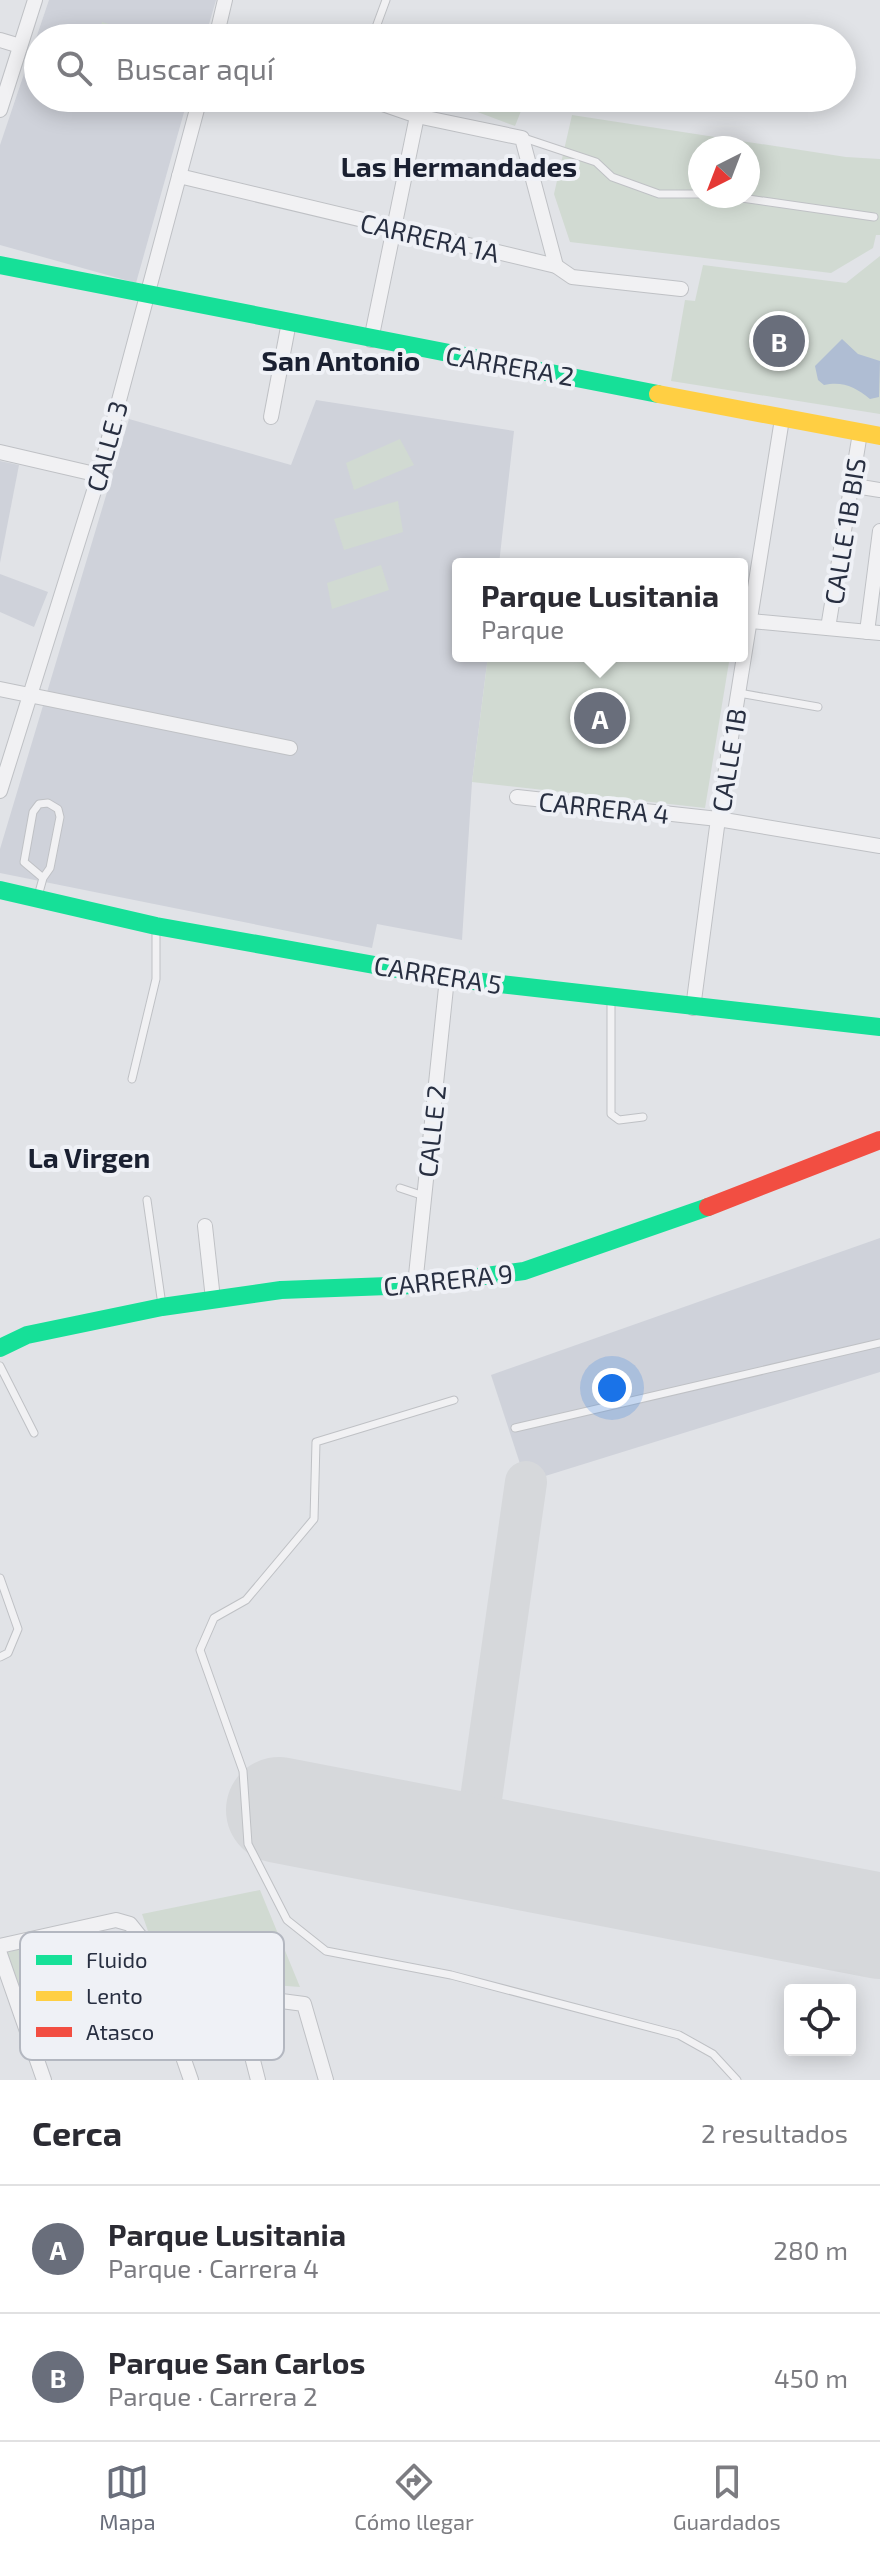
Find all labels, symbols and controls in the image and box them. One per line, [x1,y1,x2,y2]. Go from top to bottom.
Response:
search box [24,24,856,112]
icon: search [52,46,96,90]
text: Buscar aquí [116,50,274,86]
north arrow [688,136,760,208]
district label: Las Hermandades [341,149,577,183]
street label: CARRERA 1A [358,206,502,268]
pin: B [753,311,805,371]
street label: CARRERA 2 [443,338,577,392]
district label: San Antonio [262,343,420,377]
street label: CALLE 3 [79,397,133,495]
street label: CALLE 1B BIS [817,456,871,606]
popup [452,558,748,662]
text: Parque Lusitania [481,577,719,613]
text: Parque [481,613,564,644]
pin: A [574,688,626,748]
street label: CALLE 1B [705,706,751,814]
street label: CARRERA 4 [537,785,671,829]
street label: CARRERA 5 [372,949,504,999]
street label: CALLE 2 [411,1083,451,1179]
district label: La Virgen [28,1140,150,1174]
street label: CARRERA 9 [382,1257,514,1301]
your location [592,1368,632,1408]
legend [20,1932,284,2060]
text: Fluido [86,1946,148,1972]
text: Lento [86,1982,143,2008]
map controls [784,1984,856,2056]
button: locate [784,1984,856,2056]
text: Atasco [86,2018,154,2044]
text: Cerca [32,2112,122,2153]
text: 2 resultados [701,2117,848,2148]
text: Parque Lusitania [108,2216,346,2252]
text: A [50,2234,66,2265]
text: 280 m [773,2234,848,2265]
text: Parque · Carrera 4 [108,2252,319,2283]
text: Parque San Carlos [108,2344,365,2380]
text: B [50,2362,66,2393]
text: 450 m [774,2362,848,2393]
text: Parque · Carrera 2 [108,2380,318,2411]
tab: Mapa [99,2460,156,2534]
tab: Cómo llegar [354,2460,474,2534]
tab: Guardados [673,2460,781,2534]

